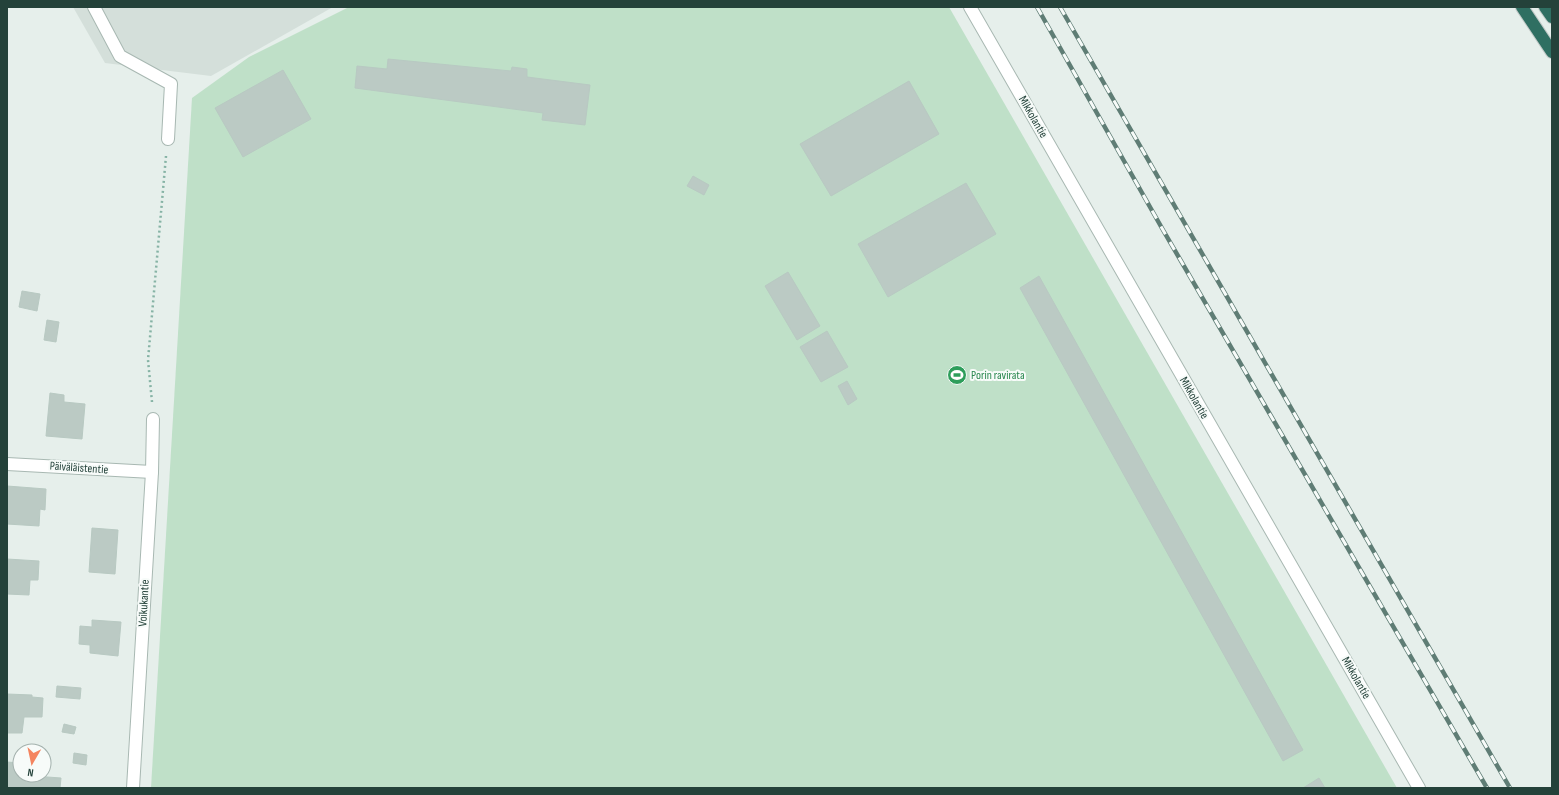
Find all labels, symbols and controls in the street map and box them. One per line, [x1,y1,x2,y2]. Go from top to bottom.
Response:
street label: Mikkolantie [1015,93,1051,141]
sports icon: Porin ravirata [946,364,968,386]
place label: Porin ravirata [971,368,1025,383]
street label: Mikkolantie [1176,374,1212,422]
street label: Päiväläistentie [49,458,109,478]
street label: Voikukantie [135,579,153,627]
street label: Mikkolantie [1338,654,1374,702]
north arrow [12,743,52,783]
text: N [26,765,34,779]

